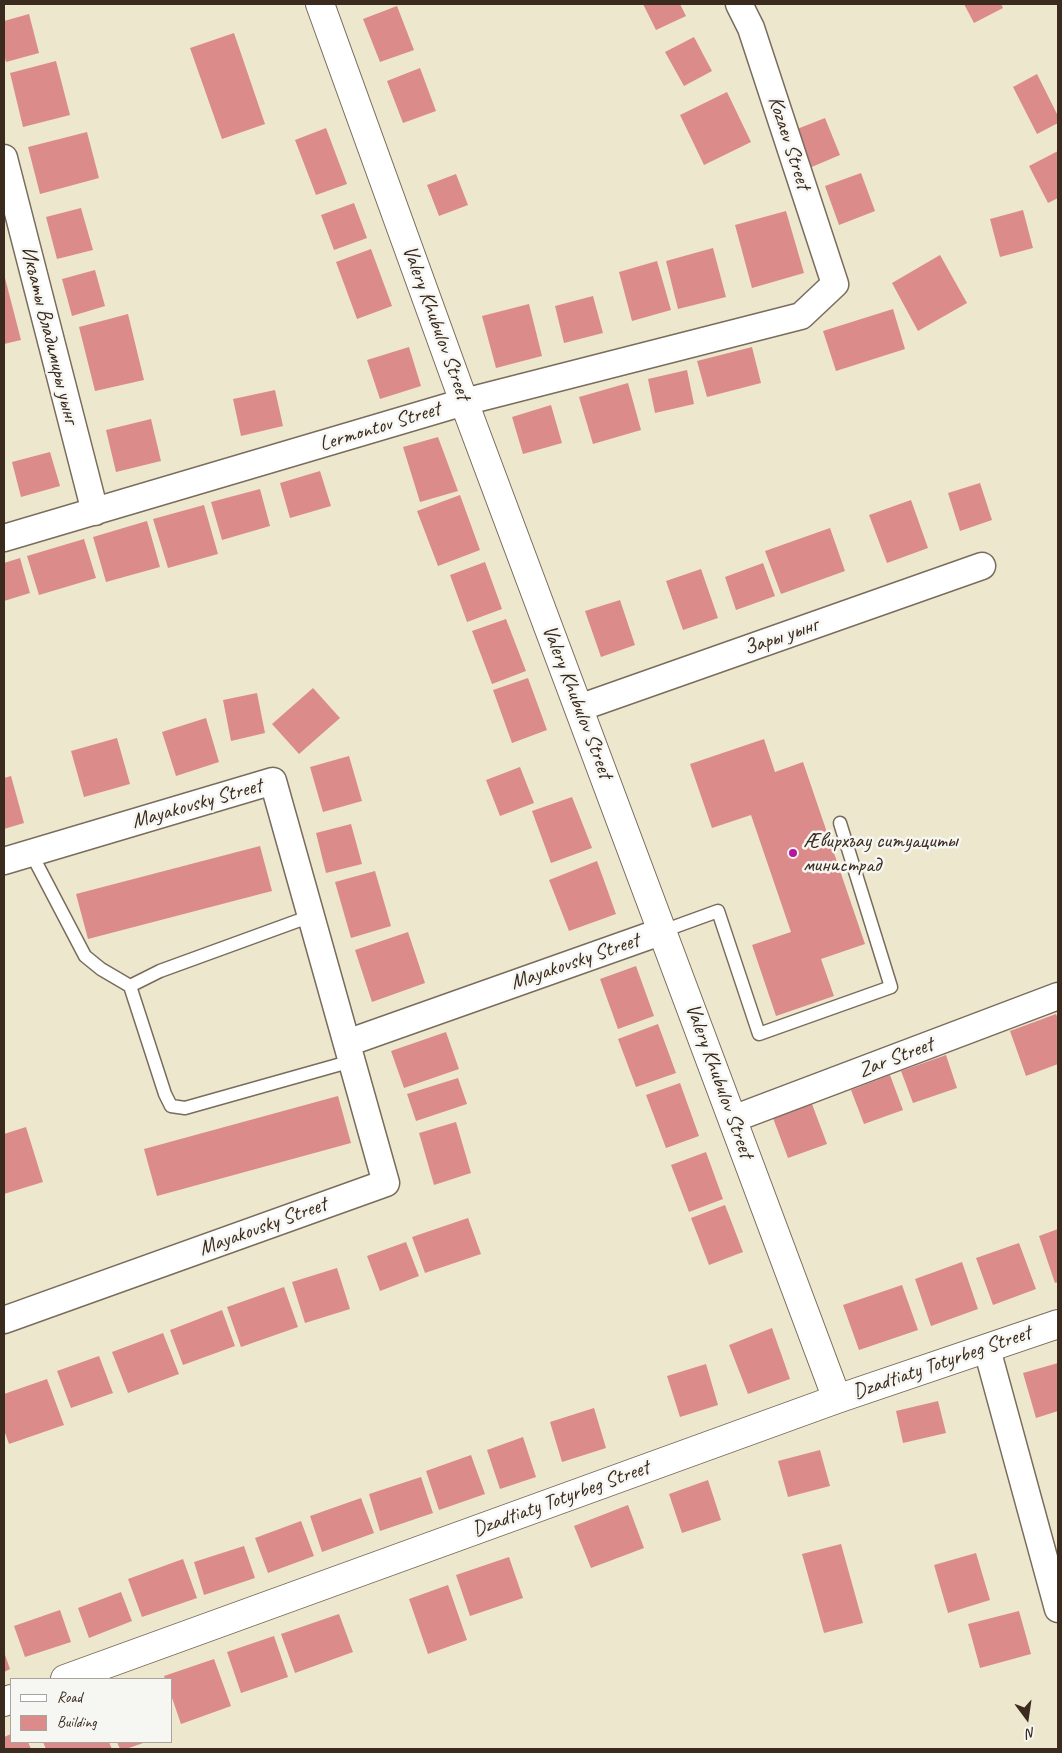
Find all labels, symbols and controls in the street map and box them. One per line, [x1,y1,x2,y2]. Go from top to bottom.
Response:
street label: Kozaev Street [762,93,816,193]
street label: Valery Khubulov Street [396,242,476,404]
street label: Икъаты Владимиры уынг [15,244,83,426]
street label: Lermontov Street [316,397,444,457]
street label: Зары уынг [741,613,821,661]
street label: Valery Khubulov Street [536,622,618,782]
street label: Mayakovsky Street [129,773,265,835]
place label: Æвирхъау ситуациты министрад [803,828,958,878]
marker: Æвирхъау ситуациты министрад [787,847,799,859]
street label: Mayakovsky Street [507,928,643,996]
street label: Valery Khubulov Street [679,1000,759,1162]
street label: Zar Street [855,1032,937,1084]
street label: Mayakovsky Street [196,1192,330,1262]
street label: Dzadtiaty Totyrbeg Street [850,1321,1034,1405]
street label: Dzadtiaty Totyrbeg Street [469,1455,653,1543]
legend [10,1678,172,1743]
text: Road [57,1688,82,1707]
north arrow [1002,1693,1052,1743]
text: Building [57,1713,96,1732]
text: N [1024,1724,1037,1742]

